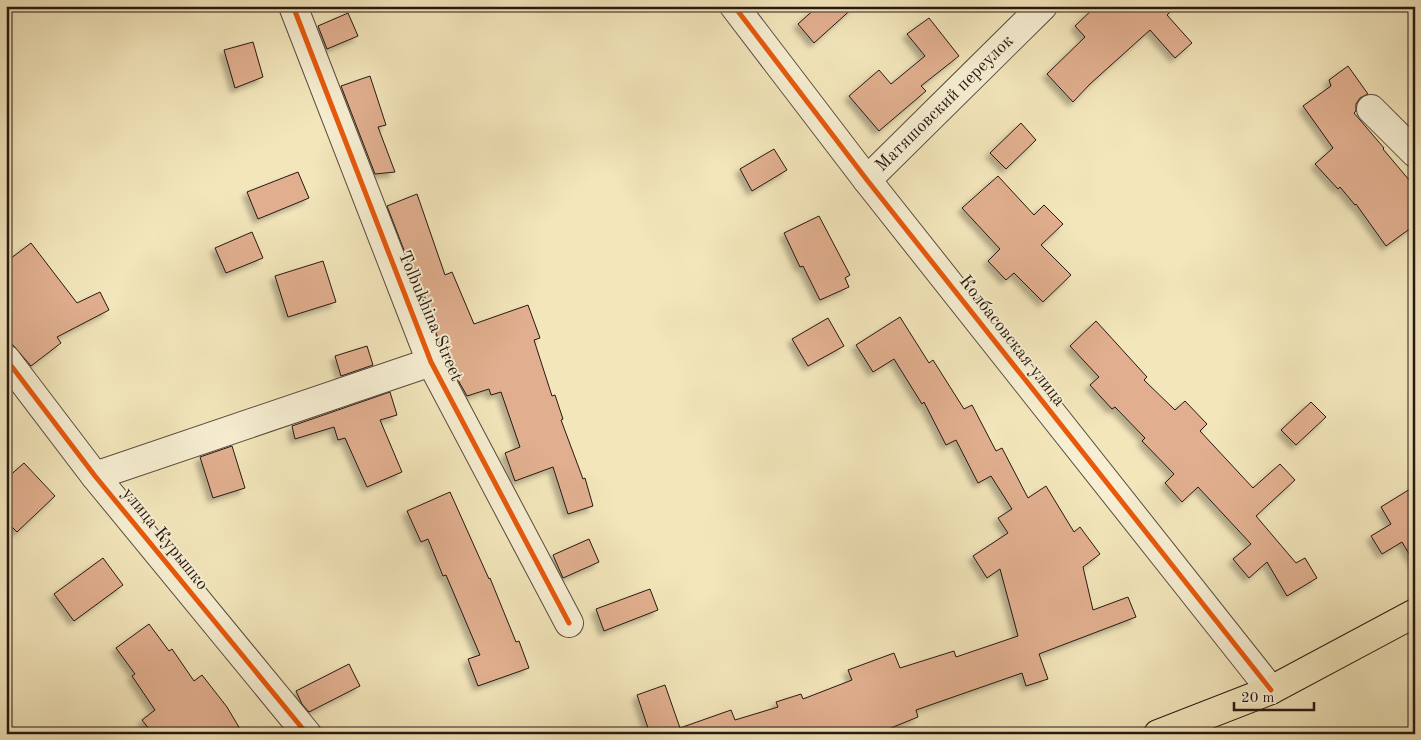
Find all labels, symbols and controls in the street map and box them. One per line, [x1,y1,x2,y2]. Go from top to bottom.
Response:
street label: Матяшовский переулок [872,32,1017,175]
street label: Tolbukhina Street [394,248,466,384]
street label: Колбасовская улица [955,272,1069,410]
street label: улица Курышко [118,484,212,594]
scale bar [1234,680,1314,712]
text: 20 m [1241,691,1275,706]

